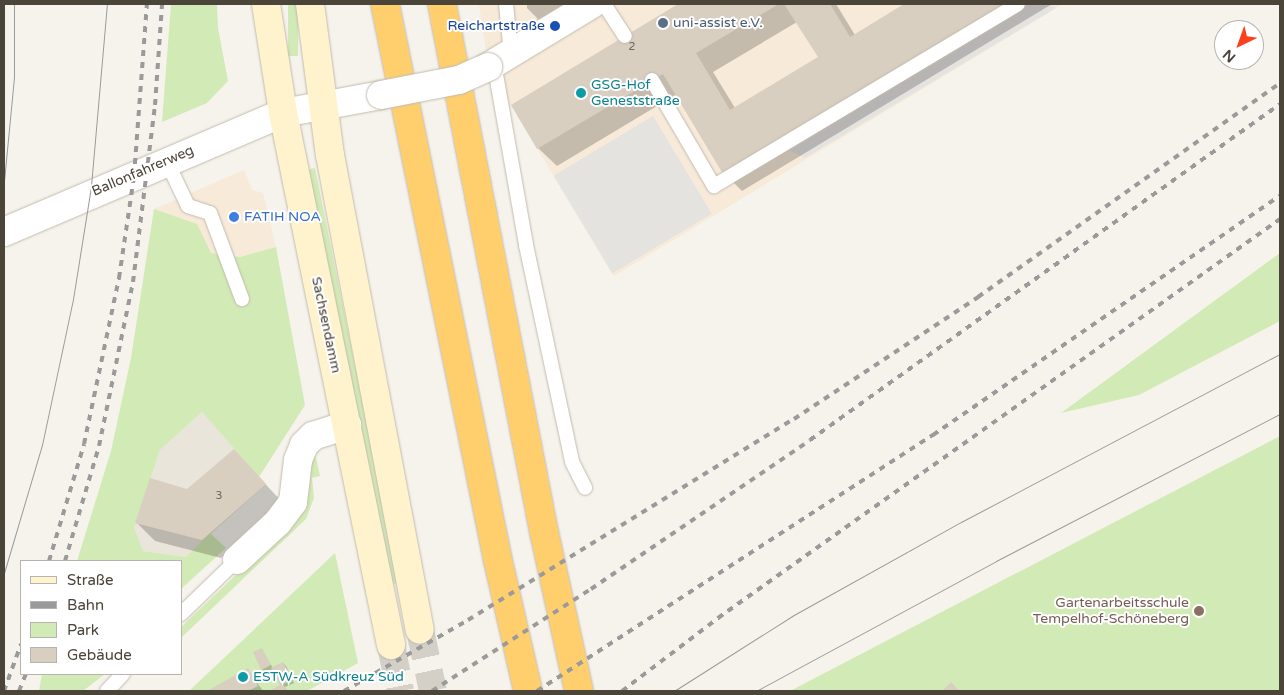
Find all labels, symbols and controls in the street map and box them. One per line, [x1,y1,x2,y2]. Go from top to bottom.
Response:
place label: uni-assist e.V. [673,15,763,31]
marker: uni-assist e.V. [657,17,669,29]
place label: Reichartstraße [447,18,545,34]
marker: Reichartstraße [549,20,561,32]
north arrow [1214,20,1264,70]
house number: 2 [629,40,635,54]
text: N [1219,46,1239,66]
place label: GSG-Hof Geneststraße [591,77,680,110]
marker: GSG-Hof Geneststraße [575,87,587,99]
street label: Ballonfahrerweg [90,142,196,200]
place label: FATIH NOA [244,209,321,225]
marker: FATIH NOA [228,211,240,223]
street label: Sachsendamm [308,275,344,375]
house number: 3 [216,489,222,503]
legend [20,560,182,675]
text: Straße [67,571,113,589]
place label: Gartenarbeitsschule Tempelhof-Schöneberg [1033,595,1189,628]
text: Bahn [67,596,104,614]
marker: Gartenarbeitsschule Tempelhof-Schöneberg [1193,605,1205,617]
text: Park [67,621,99,639]
text: Gebäude [67,646,132,664]
place label: ESTW-A Südkreuz Süd [253,669,404,685]
marker: ESTW-A Südkreuz Süd [237,671,249,683]

